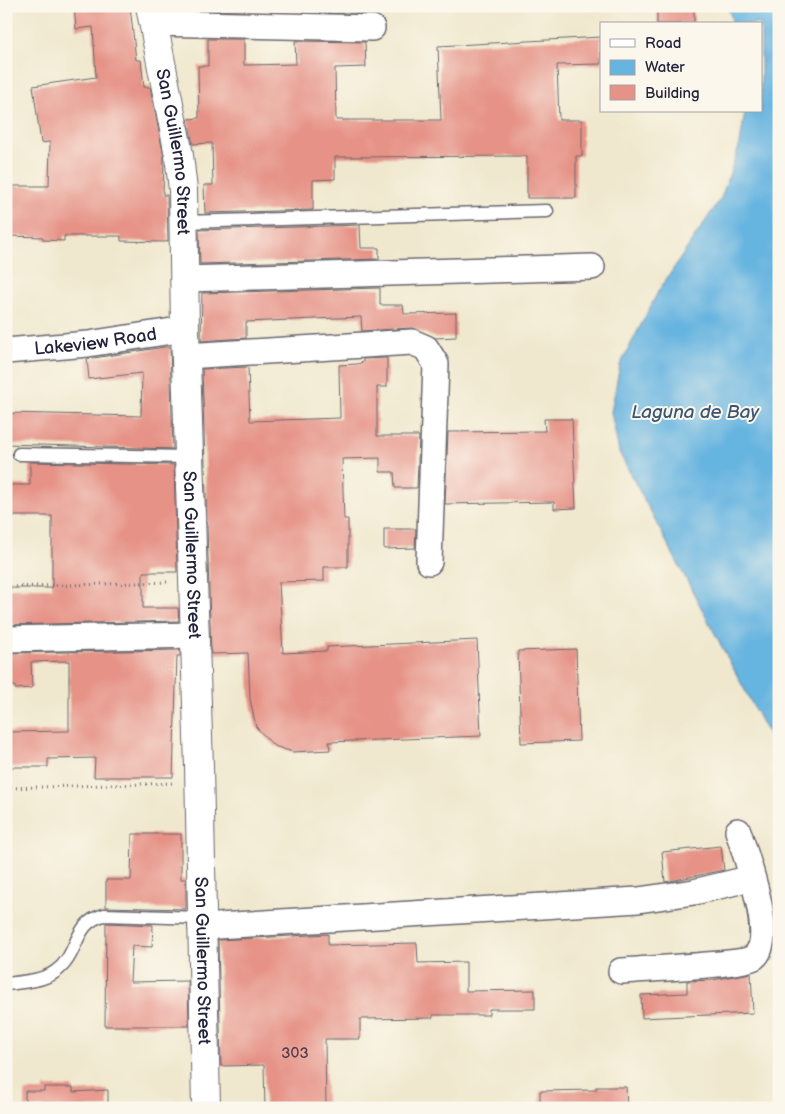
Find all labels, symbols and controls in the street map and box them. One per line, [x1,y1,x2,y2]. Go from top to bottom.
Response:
legend [600,22,762,112]
text: Road [645,34,681,53]
text: Water [645,58,685,77]
street label: San Guillermo Street [152,67,194,236]
text: Building [645,84,700,103]
street label: Lakeview Road [33,323,158,359]
water label: Laguna de Bay [631,401,759,424]
street label: San Guillermo Street [179,471,205,640]
street label: San Guillermo Street [191,876,215,1045]
house number: 303 [281,1044,309,1063]

